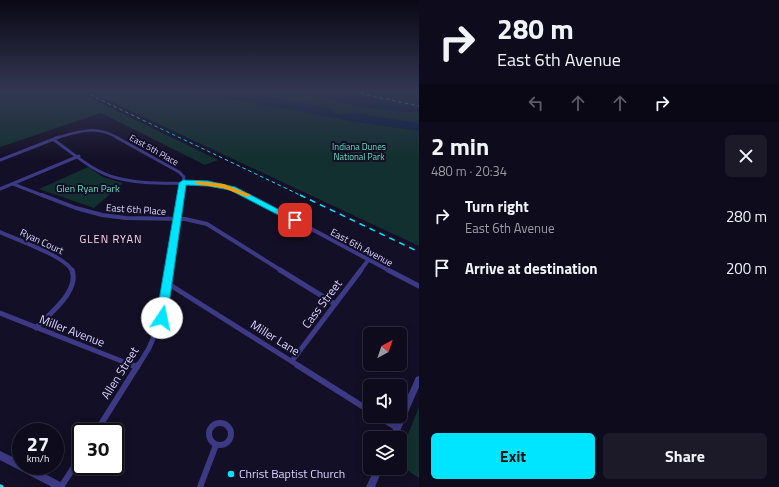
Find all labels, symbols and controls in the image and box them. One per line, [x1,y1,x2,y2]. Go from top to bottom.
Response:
text: 280 m [497,7,574,50]
icon: right [431,16,483,68]
text: East 6th Avenue [497,46,621,73]
icon: left [525,92,547,114]
icon: ahead [567,92,589,114]
icon: ahead [609,92,631,114]
icon: right [651,92,673,114]
text: 2 min [431,128,489,164]
street label: East 5th Place [127,131,181,169]
button: close [725,135,767,177]
park label: Indiana Dunes National Park [332,140,386,163]
text: 480 m · 20:34 [431,161,507,181]
park label: Glen Ryan Park [56,181,120,196]
text: Turn right [465,195,529,218]
street label: East 6th Place [105,200,167,219]
pin [278,203,312,237]
icon: right [431,205,453,227]
text: 280 m [726,205,767,228]
icon: arrive [284,209,306,231]
text: East 6th Avenue [465,218,555,238]
street label: Ryan Court [18,225,66,258]
street label: East 6th Avenue [328,225,396,270]
district label: GLEN RYAN [80,231,142,247]
icon: arrive [431,257,453,279]
text: Arrive at destination [465,257,598,280]
text: 200 m [726,257,767,280]
street label: Cass Street [297,274,347,332]
position arrow [141,297,183,339]
street label: Miller Avenue [37,309,108,352]
street label: Miller Lane [247,315,304,360]
north arrow [363,327,407,371]
map controls [363,327,407,475]
street label: Allen Street [96,342,144,403]
button: sound [363,379,407,423]
speed limit sign: 30 [72,423,124,475]
text: 27 [27,428,49,459]
button: layers [363,431,407,475]
button: Exit [431,433,595,479]
button: Share [603,433,767,479]
text: km/h [27,451,49,466]
place label: Christ Baptist Church [239,464,345,483]
marker: Christ Baptist Church [226,469,236,479]

